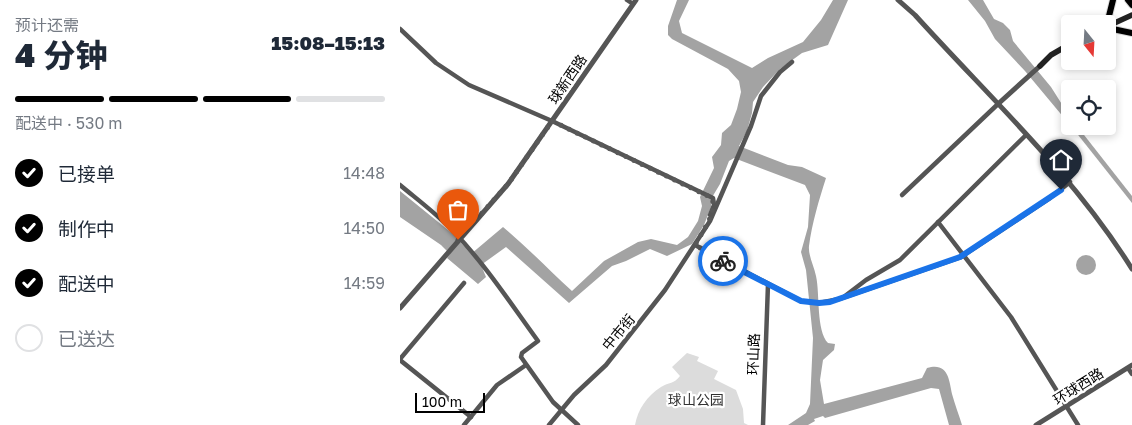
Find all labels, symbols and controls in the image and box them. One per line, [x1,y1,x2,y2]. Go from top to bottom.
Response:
text: 预计还需 [15,15,79,35]
north arrow [1061,15,1116,70]
map controls [1061,15,1116,135]
text: 15:08–15:13 [271,31,385,54]
text: 4 分钟 [15,36,107,74]
street label: 球新西路 [544,51,590,107]
button: locate [1061,80,1116,135]
text: 配送中 · 530 m [15,113,123,133]
pin [1040,139,1082,190]
icon: home [1047,146,1075,174]
icon: check [15,159,43,187]
text: 已接单 [58,162,115,185]
text: 14:48 [343,163,385,183]
pin [437,189,479,240]
icon: bag [444,196,472,224]
icon: check [15,214,43,242]
text: 制作中 [58,217,115,240]
text: 14:50 [343,218,385,238]
courier [698,236,748,286]
icon: bike [709,247,737,275]
icon: check [15,269,43,297]
text: 配送中 [58,272,115,295]
text: 14:59 [344,273,385,293]
street label: 中市街 [598,310,638,354]
text: 已送达 [58,327,115,350]
street label: 环山路 [744,333,762,375]
street label: 环球西路 [1050,364,1106,408]
scale bar [415,390,485,413]
park label: 球山公园 [668,391,724,408]
text: 100 m [422,393,462,410]

